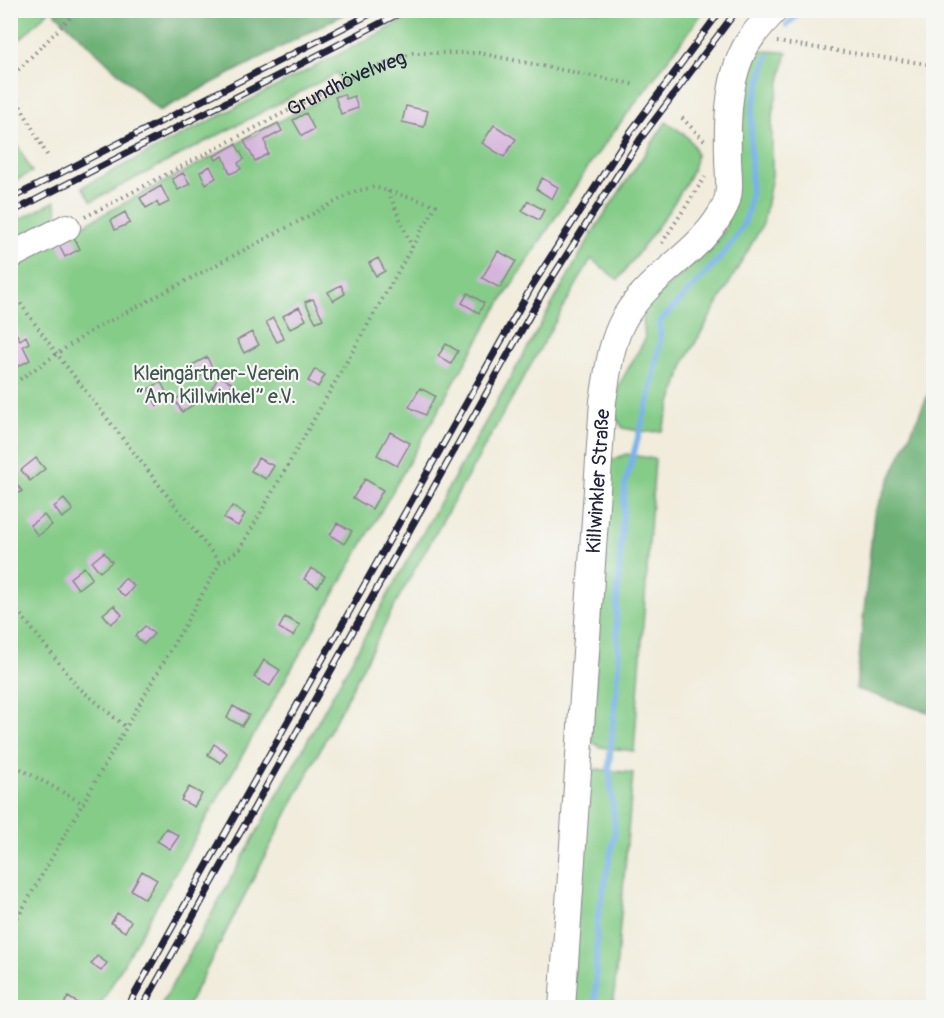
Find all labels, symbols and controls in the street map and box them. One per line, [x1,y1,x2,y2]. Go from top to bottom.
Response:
street label: Grundhövelweg [283,45,410,122]
park label: Kleingärtner-Verein “Am Killwinkel” e.V. [133,361,299,409]
street label: Killwinkler Straße [581,408,615,554]

